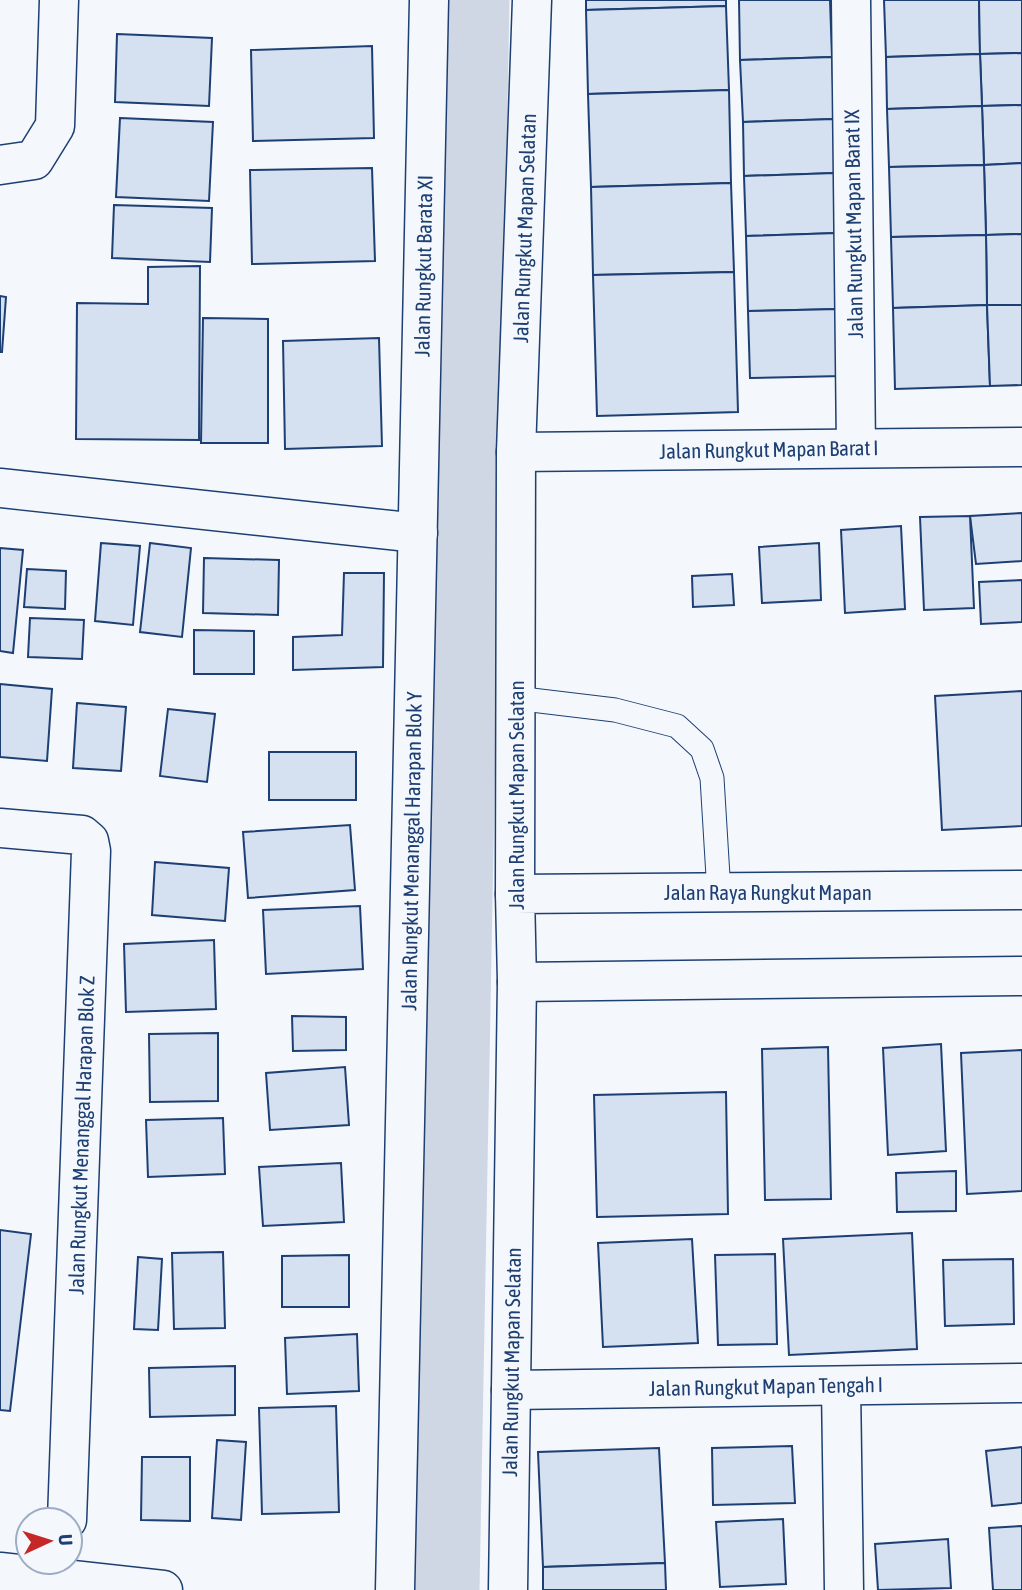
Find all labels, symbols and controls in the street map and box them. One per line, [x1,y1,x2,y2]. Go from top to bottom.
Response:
street label: Jalan Rungkut Mapan Barat IX [839,109,867,339]
street label: Jalan Rungkut Mapan Selatan [508,113,540,343]
street label: Jalan Rungkut Barata XI [409,175,437,357]
street label: Jalan Rungkut Mapan Barat I [659,435,879,463]
street label: Jalan Rungkut Mapan Selatan [504,680,528,910]
street label: Jalan Rungkut Menanggal Harapan Blok Y [396,691,426,1011]
street label: Jalan Raya Rungkut Mapan [664,880,872,904]
street label: Jalan Rungkut Menanggal Harapan Blok Z [63,975,99,1295]
street label: Jalan Rungkut Mapan Selatan [497,1247,525,1477]
street label: Jalan Rungkut Mapan Tengah I [649,1372,883,1400]
north arrow [14,1506,84,1576]
text: U [55,1533,77,1546]

